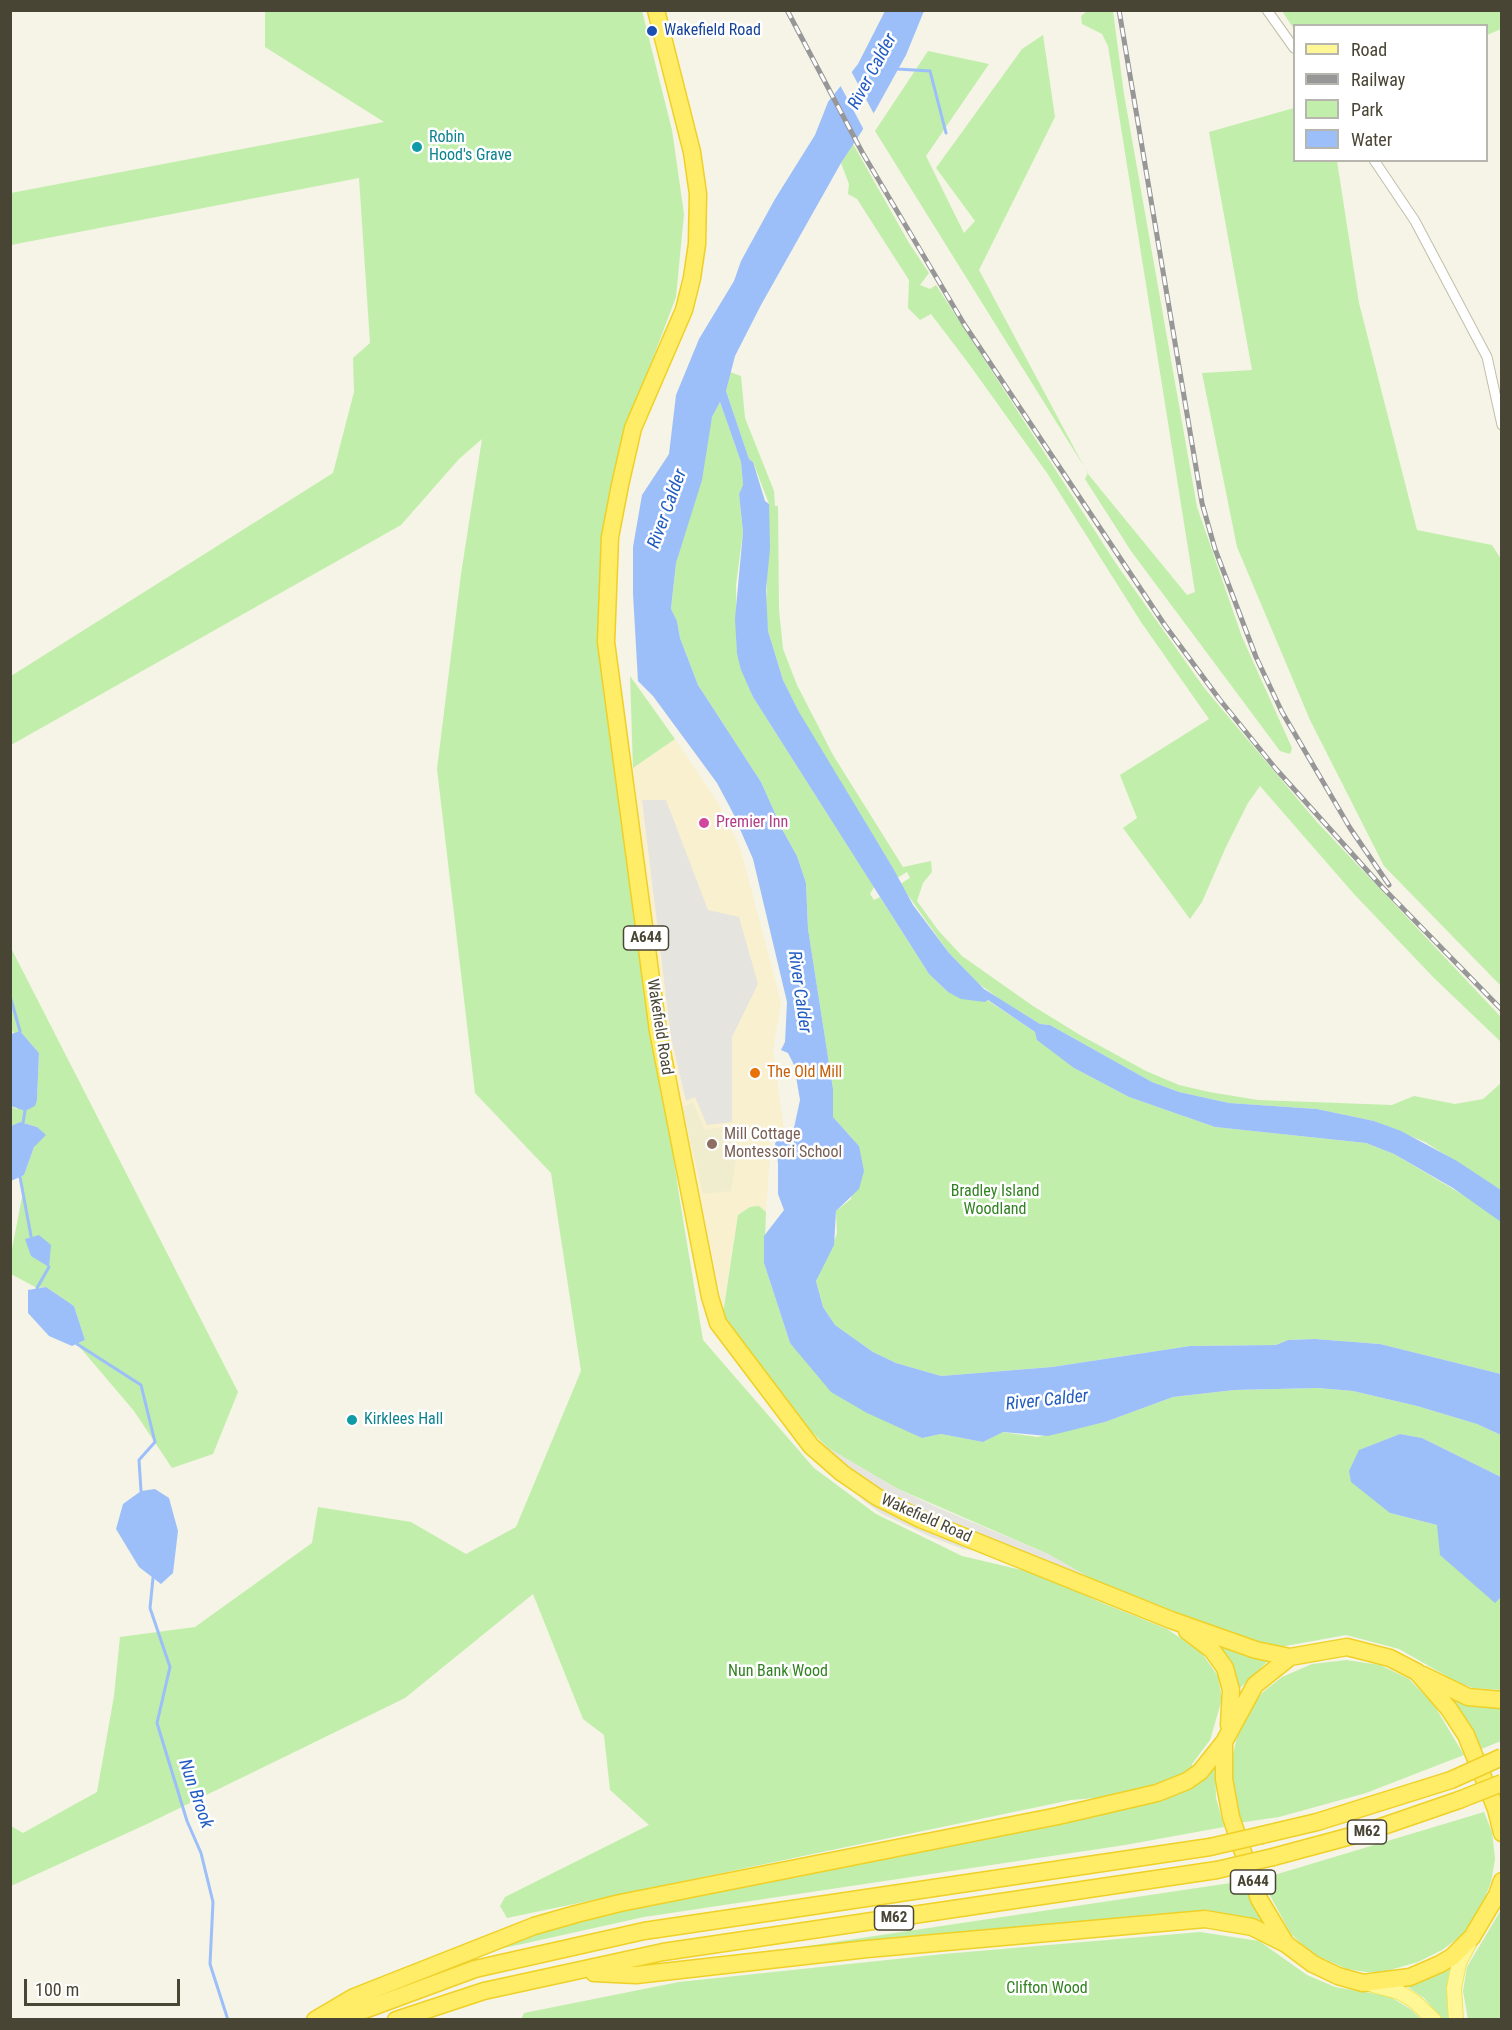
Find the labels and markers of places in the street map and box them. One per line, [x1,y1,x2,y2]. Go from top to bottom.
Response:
place label: Wakefield Road [664,21,761,41]
marker: Wakefield Road [645,24,659,38]
place label: Robin Hood's Grave [429,128,512,166]
marker: Robin Hood's Grave [410,140,424,154]
place label: Premier Inn [716,813,788,833]
marker: Premier Inn [697,816,711,830]
place label: The Old Mill [767,1063,842,1083]
marker: The Old Mill [748,1066,762,1080]
place label: Mill Cottage Montessori School [724,1125,842,1163]
marker: Mill Cottage Montessori School [705,1137,719,1151]
place label: Kirklees Hall [364,1410,443,1430]
marker: Kirklees Hall [345,1413,359,1427]

